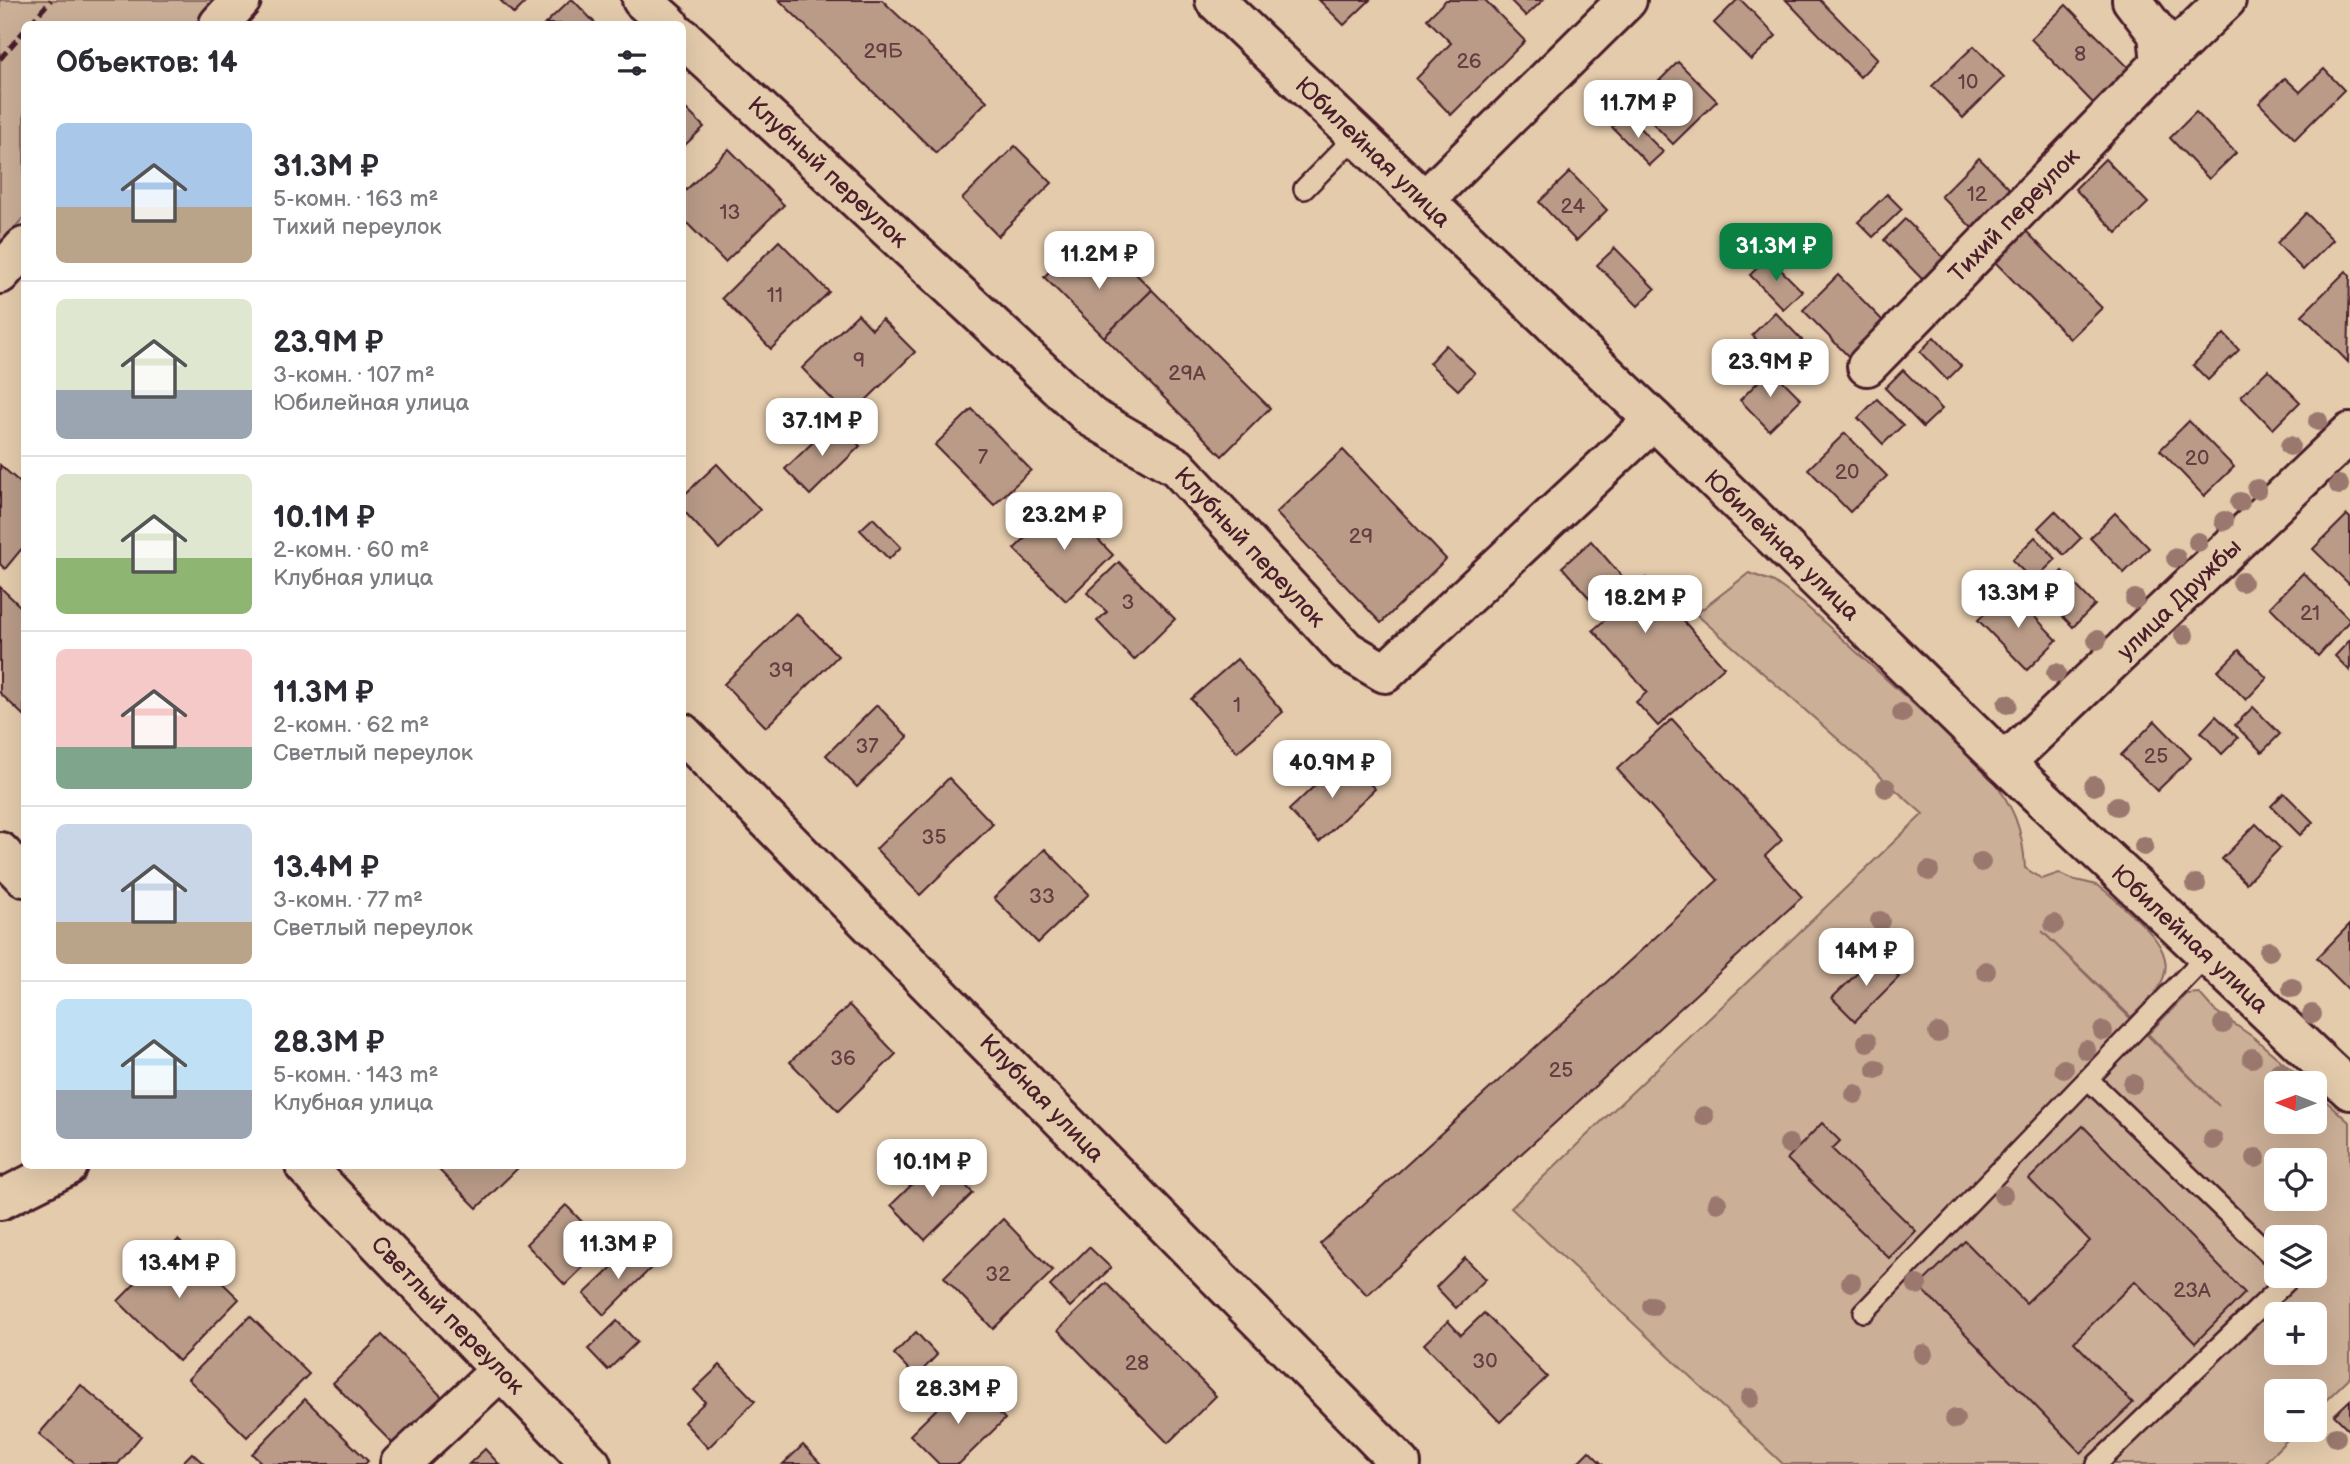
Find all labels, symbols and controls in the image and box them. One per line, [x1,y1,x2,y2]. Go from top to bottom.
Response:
house number: 29Б [863,39,903,64]
house number: 8 [2074,42,2086,67]
icon: filters [613,44,651,82]
text: Объектов: 14 [56,45,238,81]
house number: 26 [1456,49,1482,74]
house number: 10 [1958,70,1978,95]
street label: Юбилейная улица [1289,71,1456,234]
pin: 11.7M ₽ [1573,80,1703,140]
text: 11.7M ₽ [1600,89,1676,117]
street label: Клубный переулок [742,91,914,254]
street label: Тихий переулок [1943,142,2086,289]
text: 31.3M ₽ [273,149,379,185]
icon: home [112,151,196,235]
house number: 12 [1967,182,1988,207]
text: 5-комн. · 163 m² [273,185,438,213]
house number: 24 [1561,194,1586,219]
house number: 13 [719,200,741,225]
text: Тихий переулок [273,213,442,241]
pin: 31.3M ₽ [1711,224,1841,283]
pin: 11.2M ₽ [1034,232,1164,291]
text: 31.3M ₽ [1735,232,1817,260]
text: 11.2M ₽ [1060,240,1138,268]
house number: 11 [767,283,783,308]
text: 23.9M ₽ [273,325,383,361]
icon: home [112,327,196,411]
pin: 23.9M ₽ [1705,340,1835,399]
house number: 9 [853,348,865,373]
text: 23.9M ₽ [1728,348,1812,376]
text: 3-комн. · 107 m² [273,361,435,389]
house number: 29А [1168,361,1206,386]
text: Юбилейная улица [273,389,469,417]
pin: 37.1M ₽ [757,398,887,458]
text: 37.1M ₽ [782,407,862,435]
house number: 7 [978,445,989,470]
house number: 20 [2185,446,2209,471]
house number: 20 [1835,460,1859,485]
street label: Клубный переулок [1168,461,1331,634]
street label: Юбилейная улица [1698,464,1865,627]
pin: 23.2M ₽ [999,492,1129,552]
text: 10.1M ₽ [273,500,375,536]
text: 23.2M ₽ [1022,501,1106,529]
icon: home [112,502,196,586]
house number: 29 [1349,524,1373,549]
street label: улица Дружбы [2111,533,2248,666]
text: 2-комн. · 60 m² [273,536,429,564]
text: Клубная улица [273,564,433,592]
pin: 13.3M ₽ [1953,570,2083,630]
pin: 18.2M ₽ [1580,576,1710,635]
text: 13.3M ₽ [1977,579,2059,607]
text: 18.2M ₽ [1604,584,1686,612]
house number: 3 [1122,590,1134,615]
house number: 21 [2300,601,2320,626]
house number: 39 [768,658,794,683]
text: 11.3M ₽ [273,675,374,711]
icon: home [112,677,196,761]
house number: 1 [1233,693,1241,718]
text: 2-комн. · 62 m² [273,711,429,739]
house number: 37 [855,734,879,759]
text: Светлый переулок [273,739,473,767]
pin: 40.9M ₽ [1267,740,1397,800]
house number: 25 [2144,744,2168,769]
text: 40.9M ₽ [1289,749,1375,777]
house number: 35 [922,825,946,850]
text: 13.4M ₽ [273,850,379,886]
icon: home [112,852,196,936]
street label: Юбилейная улица [2105,859,2274,1020]
house number: 33 [1029,884,1055,909]
text: 3-комн. · 77 m² [273,886,423,914]
text: Светлый переулок [273,914,473,942]
pin: 14M ₽ [1817,928,1915,988]
text: 14M ₽ [1835,937,1897,965]
text: 28.3M ₽ [273,1025,385,1061]
icon: home [112,1027,196,1111]
street label: Клубная улица [973,1028,1110,1169]
house number: 36 [830,1046,856,1071]
house number: 25 [1549,1058,1573,1083]
text: 5-комн. · 143 m² [273,1061,438,1089]
north arrow [2264,1071,2328,1134]
map controls [2264,1071,2327,1442]
text: Клубная улица [273,1089,433,1117]
pin: 10.1M ₽ [867,1140,997,1199]
text: 10.1M ₽ [893,1148,971,1176]
button: locate [2264,1148,2327,1211]
pin: 11.3M ₽ [553,1222,683,1281]
button: layers [2264,1225,2327,1288]
street label: Светлый переулок [365,1230,531,1401]
text: 11.3M ₽ [579,1230,657,1258]
pin: 13.4M ₽ [114,1240,244,1300]
text: 13.4M ₽ [138,1249,220,1277]
house number: 32 [985,1262,1011,1287]
house number: 23А [2173,1278,2211,1303]
button: + [2264,1302,2327,1365]
house number: 30 [1472,1349,1498,1374]
house number: 28 [1125,1351,1149,1376]
pin: 28.3M ₽ [893,1366,1023,1426]
text: 28.3M ₽ [915,1375,1001,1403]
button: − [2264,1379,2327,1442]

